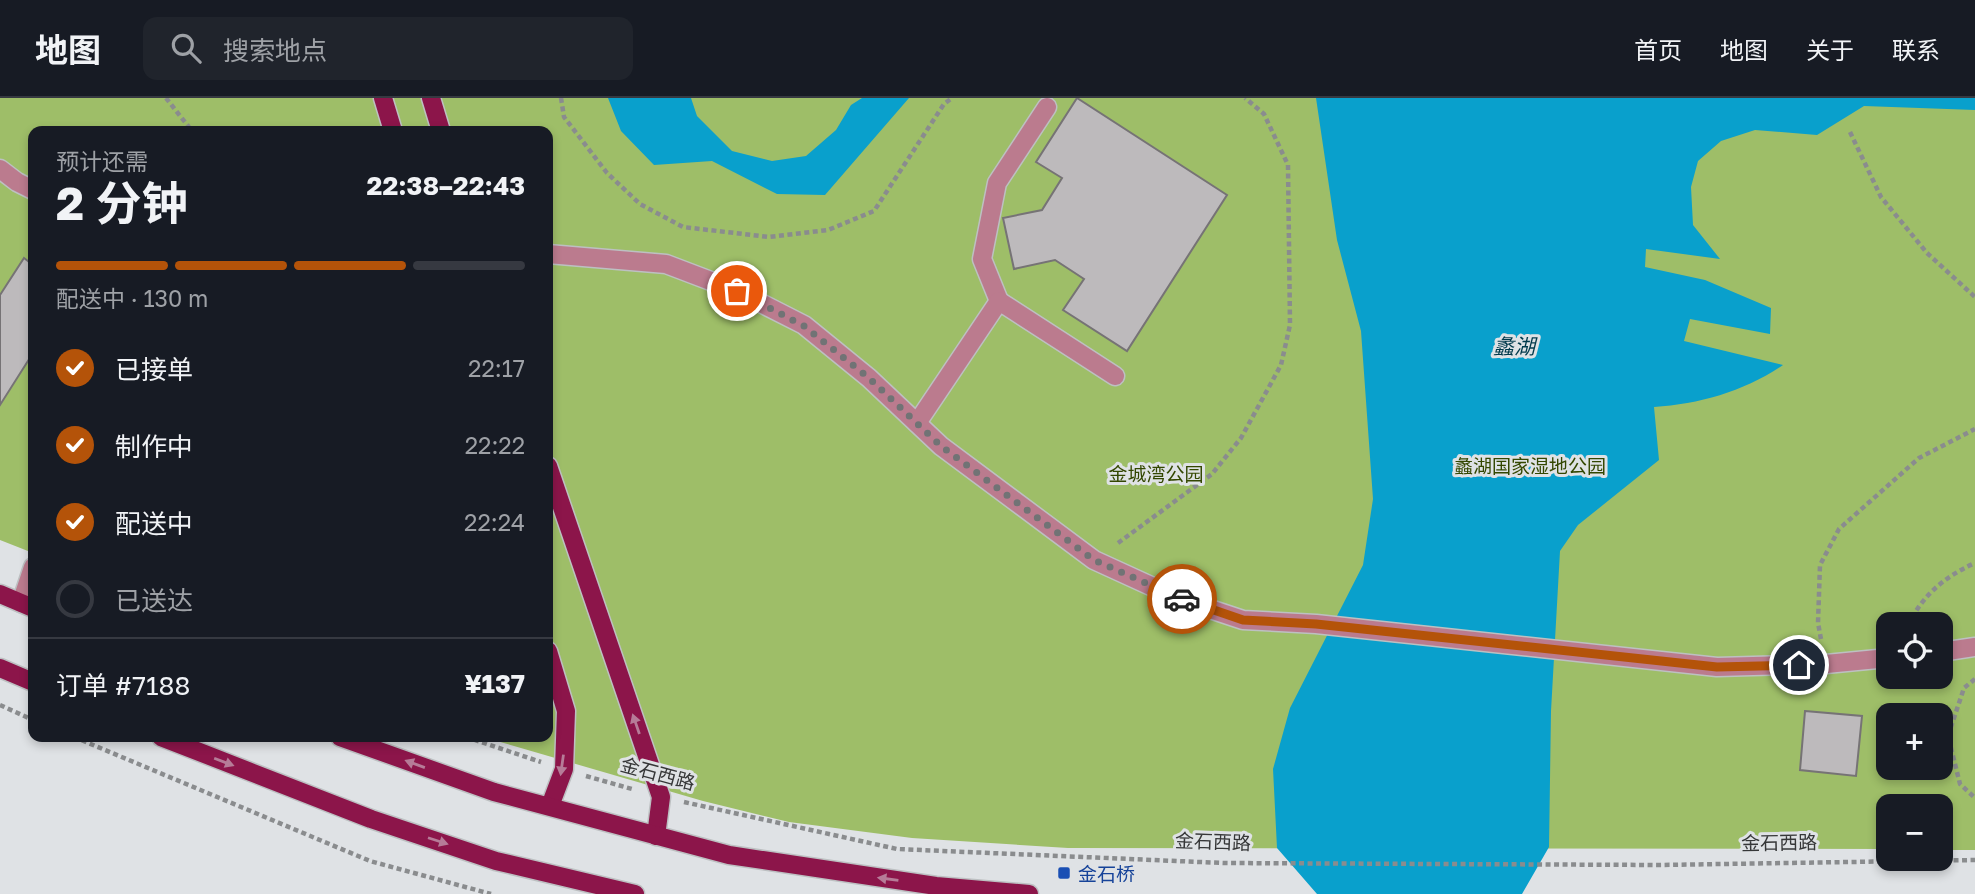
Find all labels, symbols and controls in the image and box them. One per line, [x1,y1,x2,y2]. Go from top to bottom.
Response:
search box [143,17,633,80]
icon: search [167,29,205,67]
text: 地图 [35,30,101,69]
text: 搜索地点 [223,35,327,66]
text: 首页 [1634,35,1682,64]
text: 地图 [1720,35,1768,64]
text: 关于 [1806,35,1854,64]
text: 联系 [1892,35,1940,64]
text: 预计还需 [56,147,148,175]
text: 22:38–22:43 [367,170,525,201]
text: 2 分钟 [56,175,188,230]
pin [707,261,767,321]
icon: bag [718,272,756,310]
text: 配送中 · 130 m [56,284,208,312]
water label: 蠡湖 [1493,333,1538,359]
icon: check [56,349,94,387]
text: 已接单 [115,354,193,385]
text: 22:17 [468,354,525,382]
icon: check [56,426,94,464]
text: 制作中 [115,431,193,462]
text: 22:22 [465,431,525,459]
park label: 蠡湖国家湿地公园 [1454,454,1606,477]
park label: 金城湾公园 [1108,462,1204,485]
icon: check [56,503,94,541]
text: 配送中 [115,508,193,539]
text: 22:24 [464,508,525,536]
courier [1147,564,1217,634]
icon: car [1163,580,1201,618]
text: 已送达 [115,585,193,616]
map controls [1876,612,1953,871]
button: locate [1876,612,1953,689]
pin [1769,635,1829,695]
icon: home [1780,646,1818,684]
text: ¥137 [464,668,525,699]
text: 订单 #7188 [56,670,190,701]
button: + [1876,703,1953,780]
one-way arrow [630,713,641,734]
street label: 金石西路 [618,752,698,794]
one-way arrow [557,754,568,776]
one-way arrow [214,757,235,768]
one-way arrow [405,758,426,769]
button: − [1876,794,1953,871]
street label: 金石西路 [1175,828,1251,854]
street label: 金石西路 [1741,830,1817,854]
one-way arrow [427,836,448,847]
place label: 金石桥 [1078,862,1135,885]
marker: 金石桥 [1056,865,1072,881]
one-way arrow [877,873,899,884]

